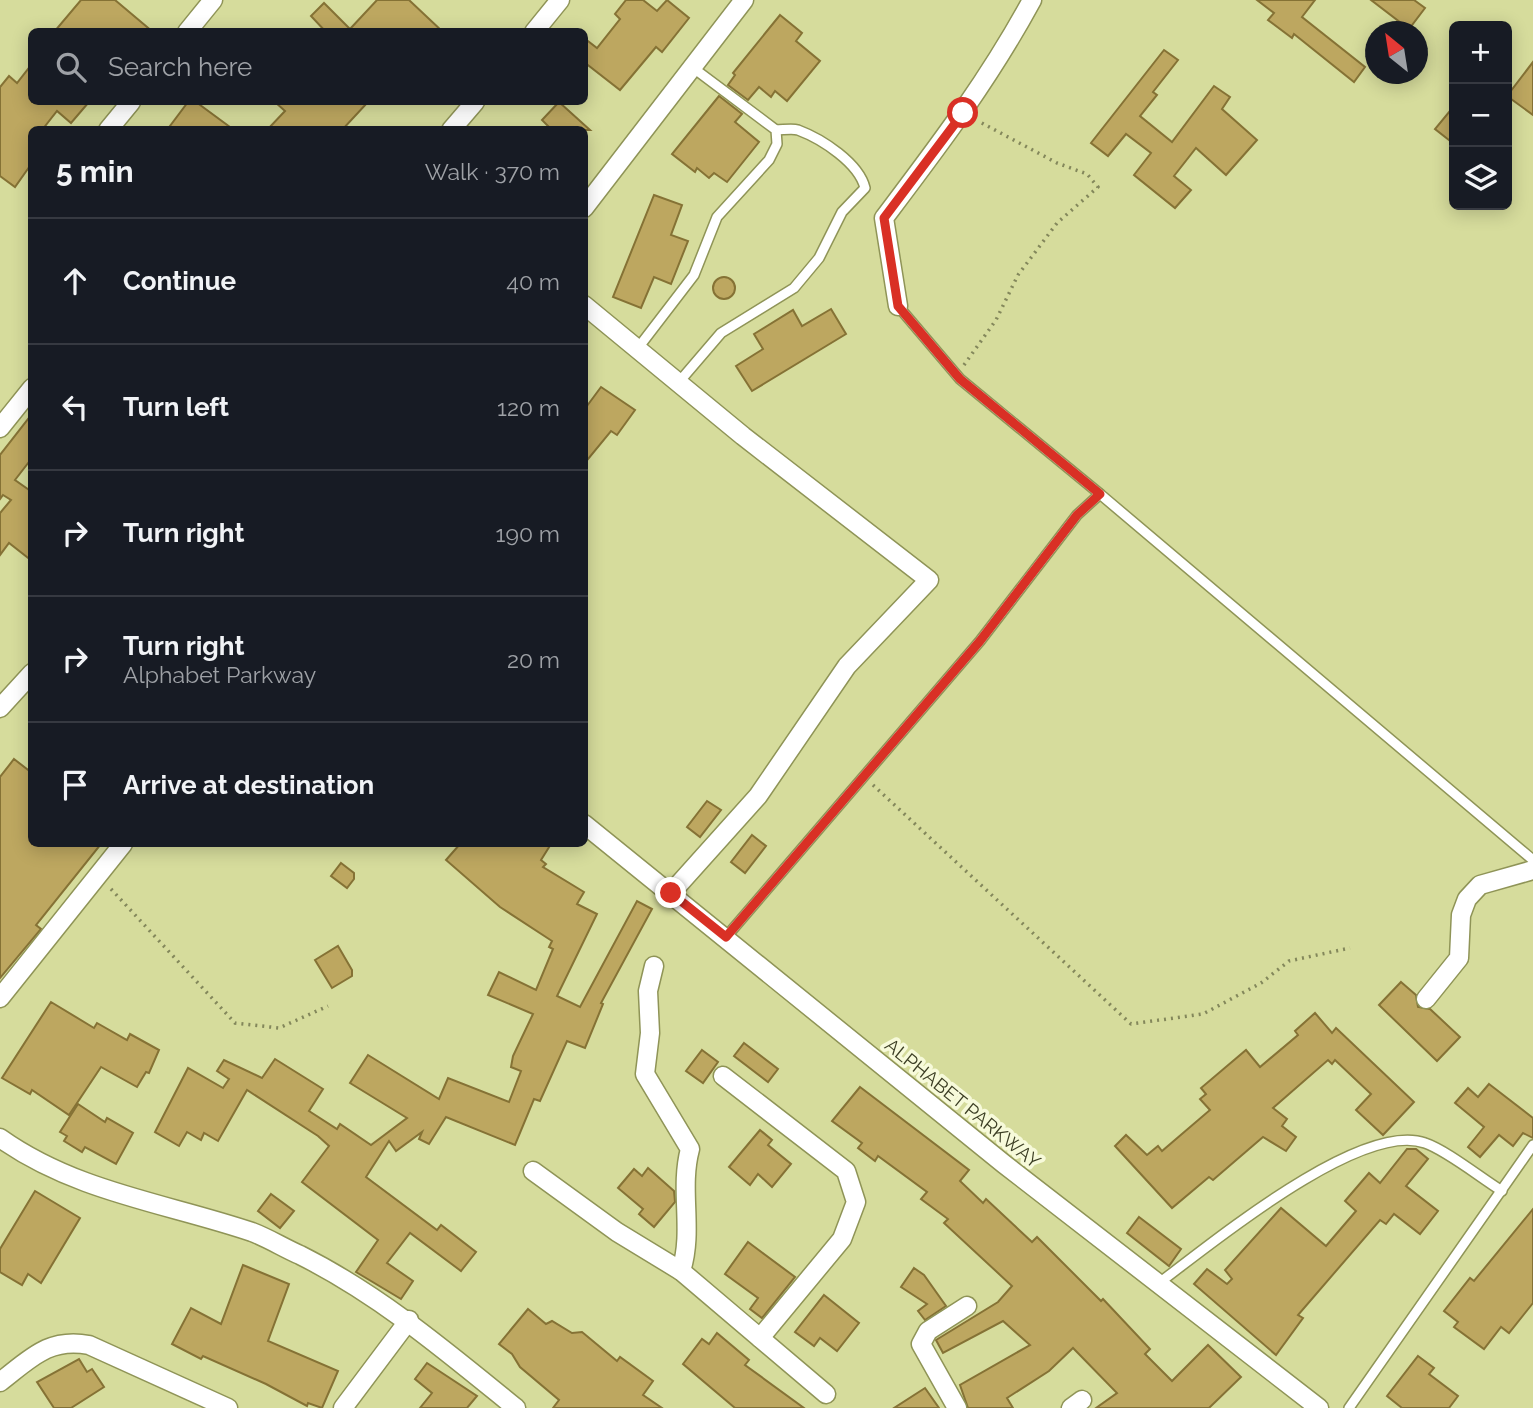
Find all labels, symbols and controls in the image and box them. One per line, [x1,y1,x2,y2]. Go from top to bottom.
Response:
north arrow [1365,21,1428,84]
map controls [1449,21,1512,210]
button: + [1449,21,1512,84]
search box [28,28,588,105]
icon: search [52,48,90,86]
text: Search here [108,52,252,82]
button: − [1449,84,1512,147]
route start [947,97,978,128]
button: layers [1449,147,1512,210]
text: 5 min [56,154,134,189]
text: Walk · 370 m [425,158,560,185]
icon: ahead [56,262,94,300]
text: Continue [123,266,236,296]
text: 40 m [506,268,560,295]
icon: left [56,388,94,426]
text: Turn left [123,392,229,422]
text: 120 m [497,394,560,421]
icon: right [56,514,94,552]
text: Turn right [123,518,244,548]
text: 190 m [496,520,560,547]
text: Turn right [123,631,244,661]
icon: right [56,640,94,678]
text: 20 m [507,646,560,673]
text: Alphabet Parkway [123,661,316,688]
icon: arrive [56,766,94,804]
text: Arrive at destination [123,770,374,800]
route end [655,877,686,908]
street label: ALPHABET PARKWAY [881,1034,1046,1173]

